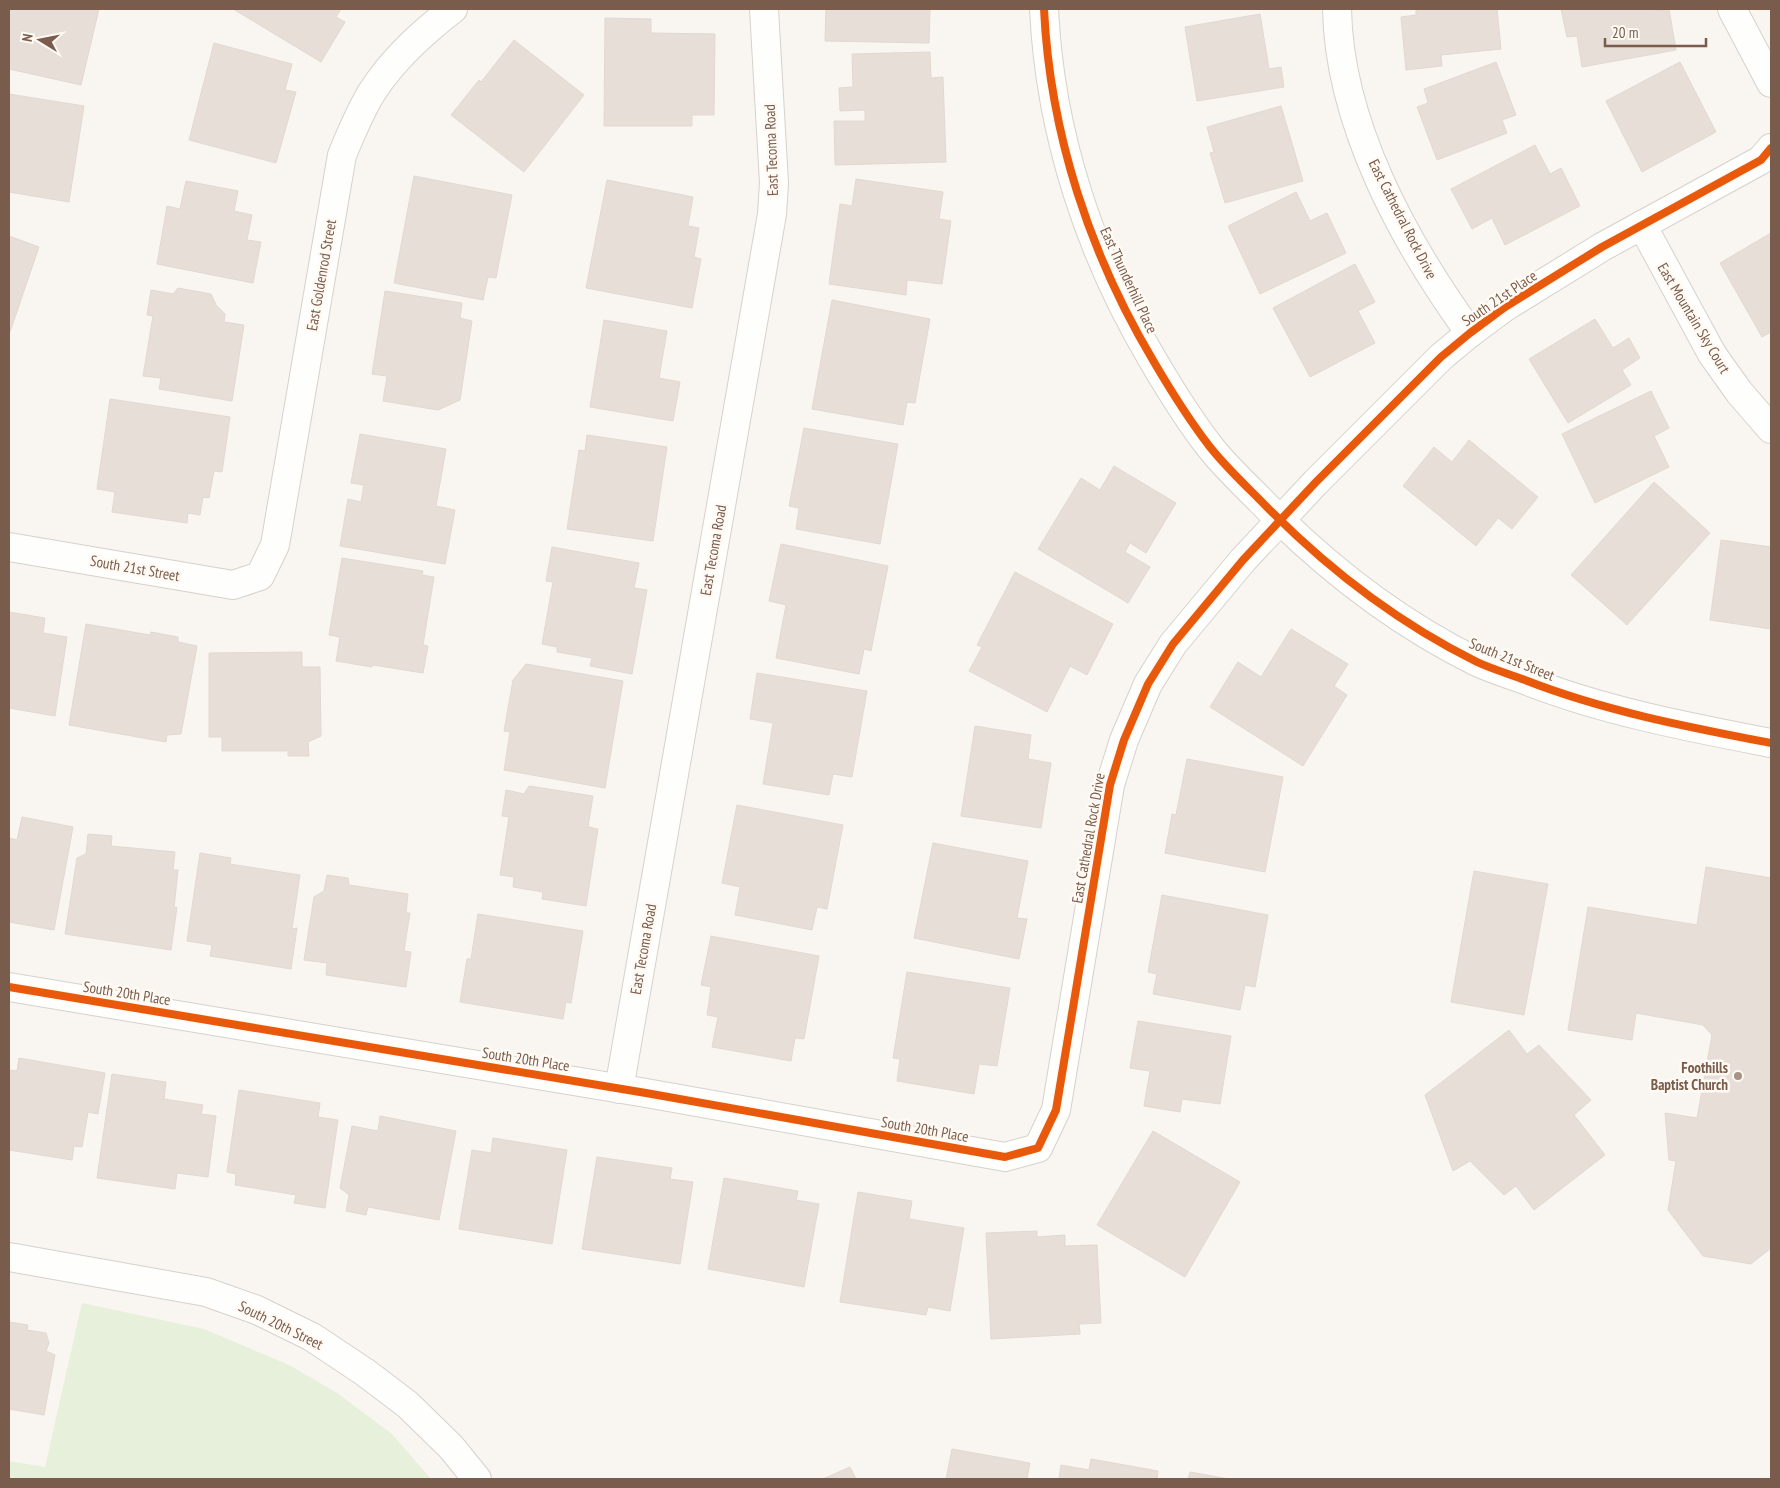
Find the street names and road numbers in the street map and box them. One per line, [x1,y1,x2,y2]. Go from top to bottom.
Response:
street label: East Tecoma Road [760,104,782,196]
street label: East Cathedral Rock Drive [1365,156,1441,282]
street label: East Goldenrod Street [302,218,340,332]
street label: East Thunderhill Place [1096,224,1162,336]
street label: East Mountain Sky Court [1653,259,1735,377]
street label: South 21st Place [1458,266,1540,330]
street label: East Tecoma Road [696,503,730,597]
street label: South 21st Street [89,551,181,585]
street label: South 21st Street [1467,633,1557,685]
street label: East Cathedral Rock Drive [1067,771,1109,905]
street label: East Tecoma Road [626,902,660,996]
street label: South 20th Place [82,977,172,1009]
street label: South 20th Place [481,1043,571,1075]
street label: South 20th Place [880,1112,970,1146]
street label: South 20th Street [236,1296,326,1354]

